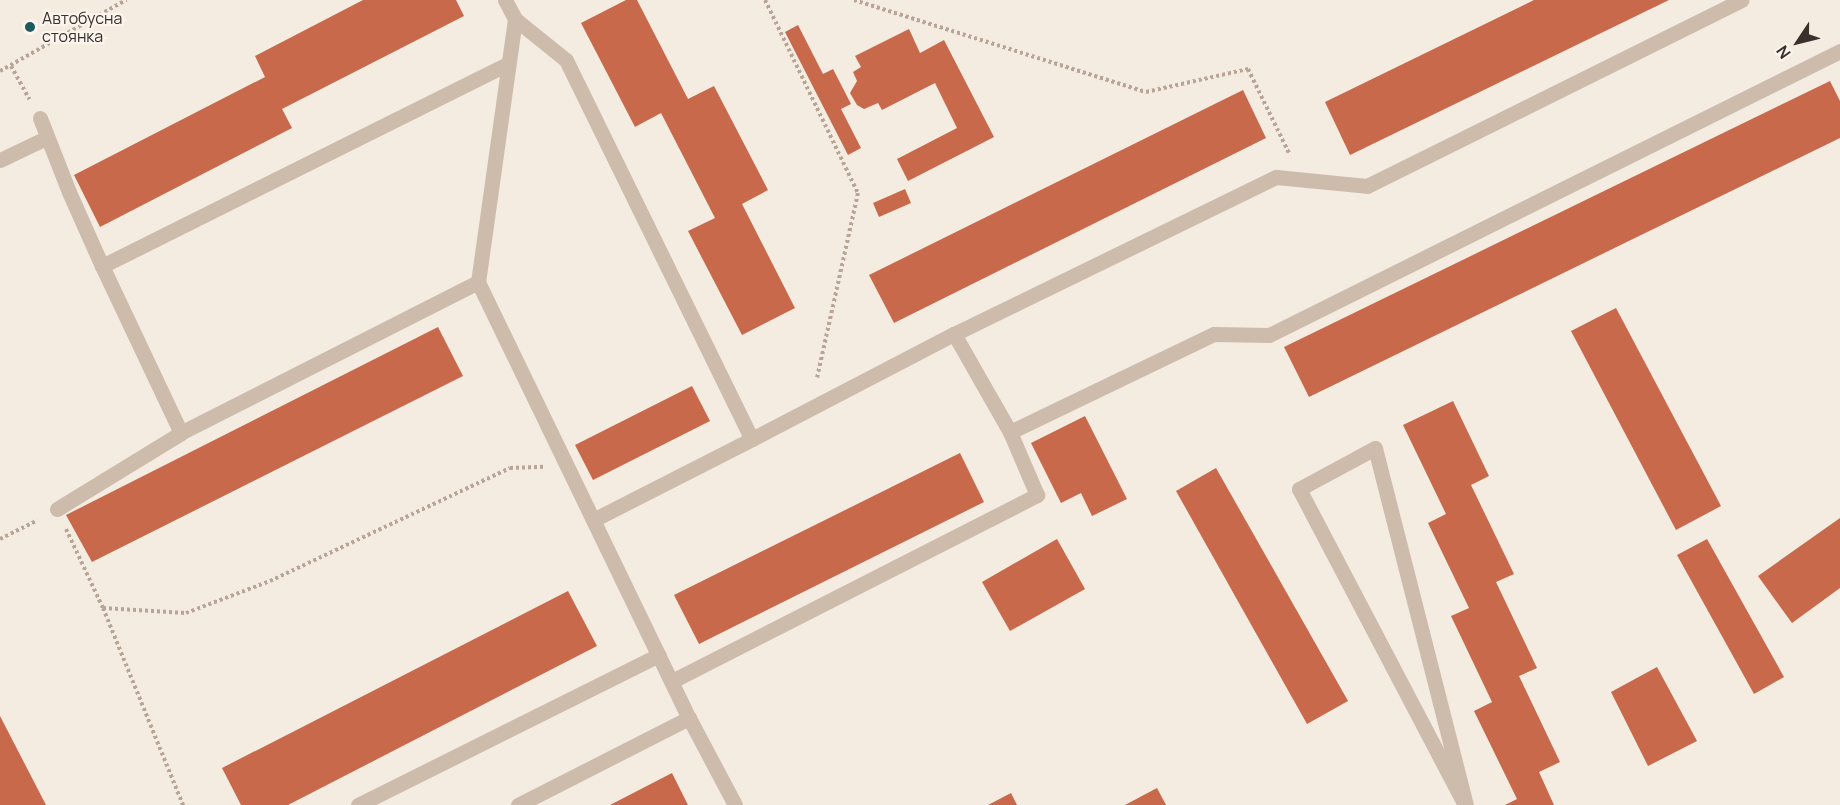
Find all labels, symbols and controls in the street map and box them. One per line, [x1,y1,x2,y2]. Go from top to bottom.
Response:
place label: Автобусна стоянка [42,8,122,46]
north arrow [1768,12,1828,72]
marker: Автобусна стоянка [23,20,37,34]
text: N [1771,41,1796,63]

